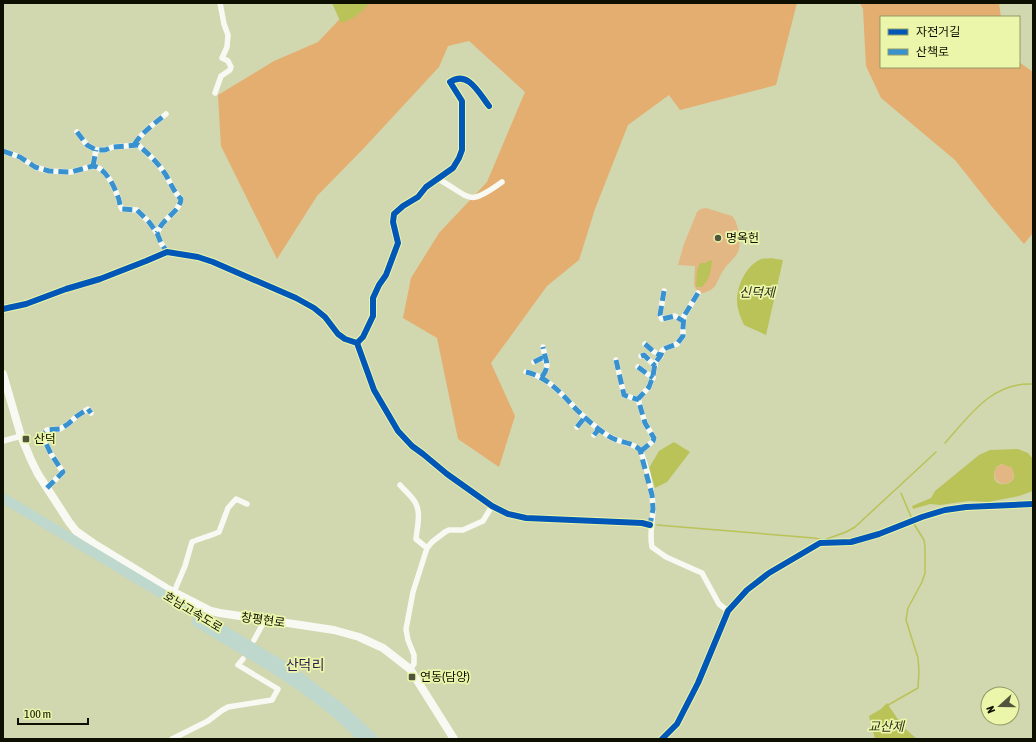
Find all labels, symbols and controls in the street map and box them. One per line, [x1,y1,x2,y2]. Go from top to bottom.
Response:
legend [880,16,1020,68]
text: 자전거길 [916,25,960,39]
text: 산책로 [916,45,949,59]
place label: 명옥헌 [726,231,759,245]
marker: 명옥헌 [713,233,723,243]
water label: 신덕제 [739,285,777,300]
place label: 산덕 [34,432,56,446]
marker: 산덕 [21,434,31,444]
street label: 호남고속도로 [161,589,225,635]
street label: 창평현로 [240,610,286,630]
district label: 산덕리 [286,657,324,673]
place label: 연동(담양) [420,670,470,684]
marker: 연동(담양) [407,672,417,682]
north arrow [980,686,1020,726]
scale bar [18,700,88,726]
text: N [984,704,997,715]
text: 100 m [24,707,51,721]
water label: 교산제 [868,719,906,734]

